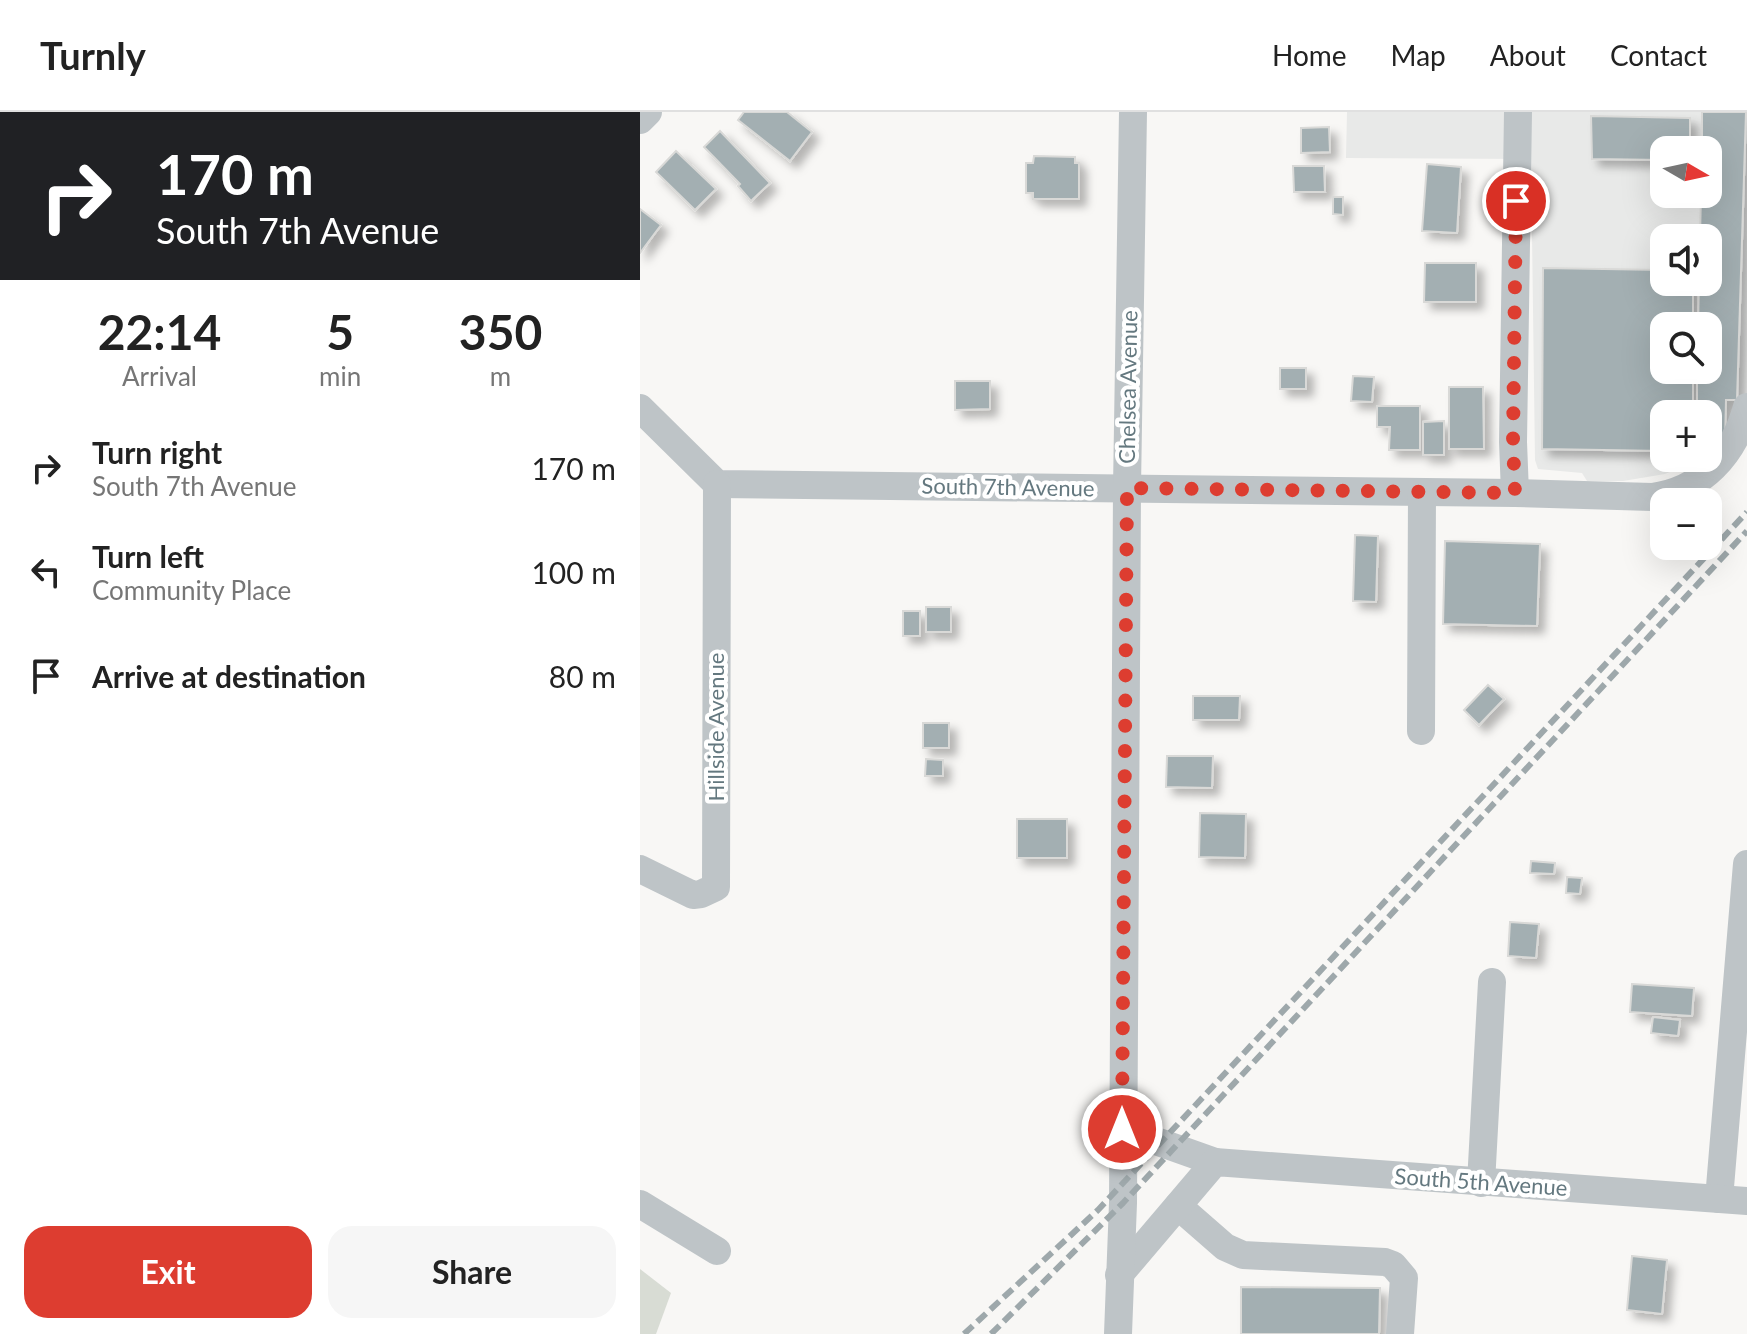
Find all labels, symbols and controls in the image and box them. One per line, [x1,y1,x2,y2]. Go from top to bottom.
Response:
text: Turnly [40,32,146,78]
text: Home [1272,38,1347,72]
text: Map [1391,38,1446,72]
text: About [1490,38,1566,72]
text: Contact [1610,38,1707,72]
north arrow [1650,136,1722,208]
map controls [1650,136,1722,560]
text: 170 m [156,140,314,207]
icon: right [24,144,128,248]
pin [1482,167,1550,235]
icon: arrive [1494,179,1538,223]
text: South 7th Avenue [156,208,439,252]
button: sound [1650,224,1722,296]
text: 22:14 [98,303,221,360]
text: 5 [326,303,354,360]
text: 350 [459,303,542,360]
street label: Chelsea Avenue [1113,310,1142,464]
button: search [1650,312,1722,384]
text: Arrival [122,360,197,392]
text: min [319,360,361,392]
text: m [490,360,511,392]
button: + [1650,400,1722,472]
text: Turn right [92,434,222,470]
icon: right [24,446,68,490]
text: 170 m [531,450,616,486]
text: South 7th Avenue [92,470,297,502]
street label: South 7th Avenue [921,471,1095,502]
button: − [1650,488,1722,560]
text: Turn left [92,538,204,574]
icon: left [24,550,68,594]
text: 100 m [531,554,616,590]
text: Community Place [92,574,291,606]
street label: Hillside Avenue [702,653,729,801]
icon: arrive [24,654,68,698]
text: Arrive at destination [92,658,366,694]
text: 80 m [549,658,616,694]
position arrow [1080,1087,1164,1171]
street label: South 5th Avenue [1394,1162,1568,1201]
button: Exit [24,1226,312,1318]
button: Share [328,1226,616,1318]

